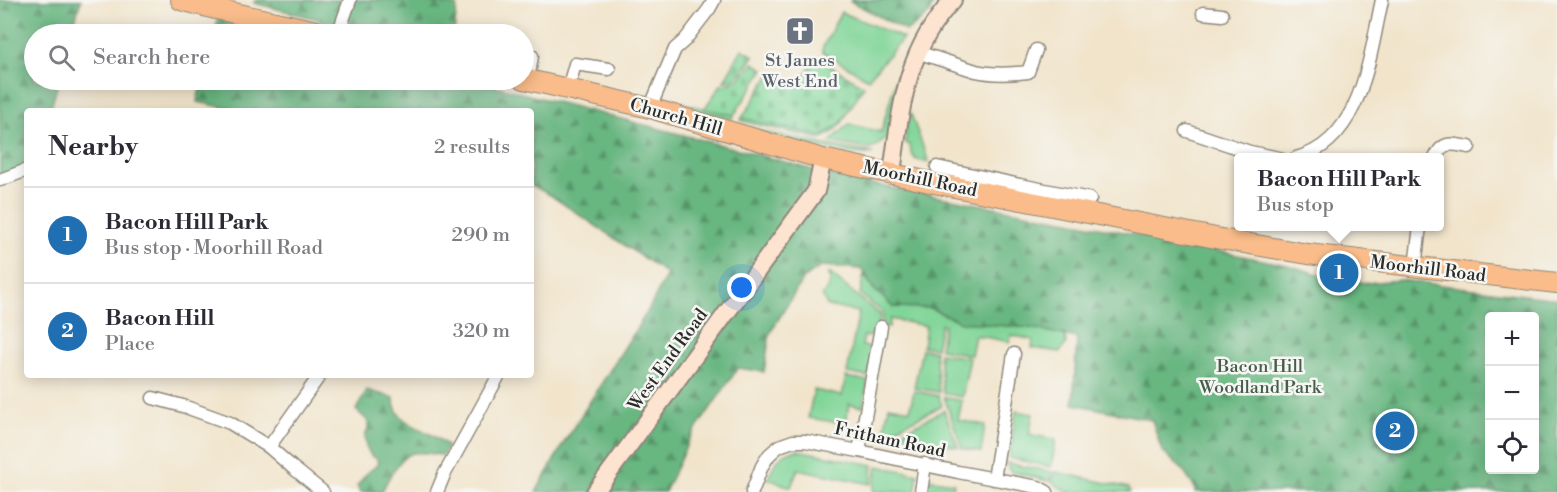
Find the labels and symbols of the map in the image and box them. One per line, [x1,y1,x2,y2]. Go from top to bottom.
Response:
church icon: St James West End [784,15,816,47]
place label: St James West End [761,49,839,93]
street label: Church Hill [627,93,726,141]
street label: Moorhill Road [861,156,980,203]
pin: 1 [1320,250,1358,296]
street label: Moorhill Road [1369,250,1488,288]
your location [727,273,756,302]
street label: West End Road [622,304,713,417]
park label: Bacon Hill Woodland Park [1198,355,1323,399]
pin: 2 [1376,408,1414,454]
street label: Fritham Road [832,417,948,463]

